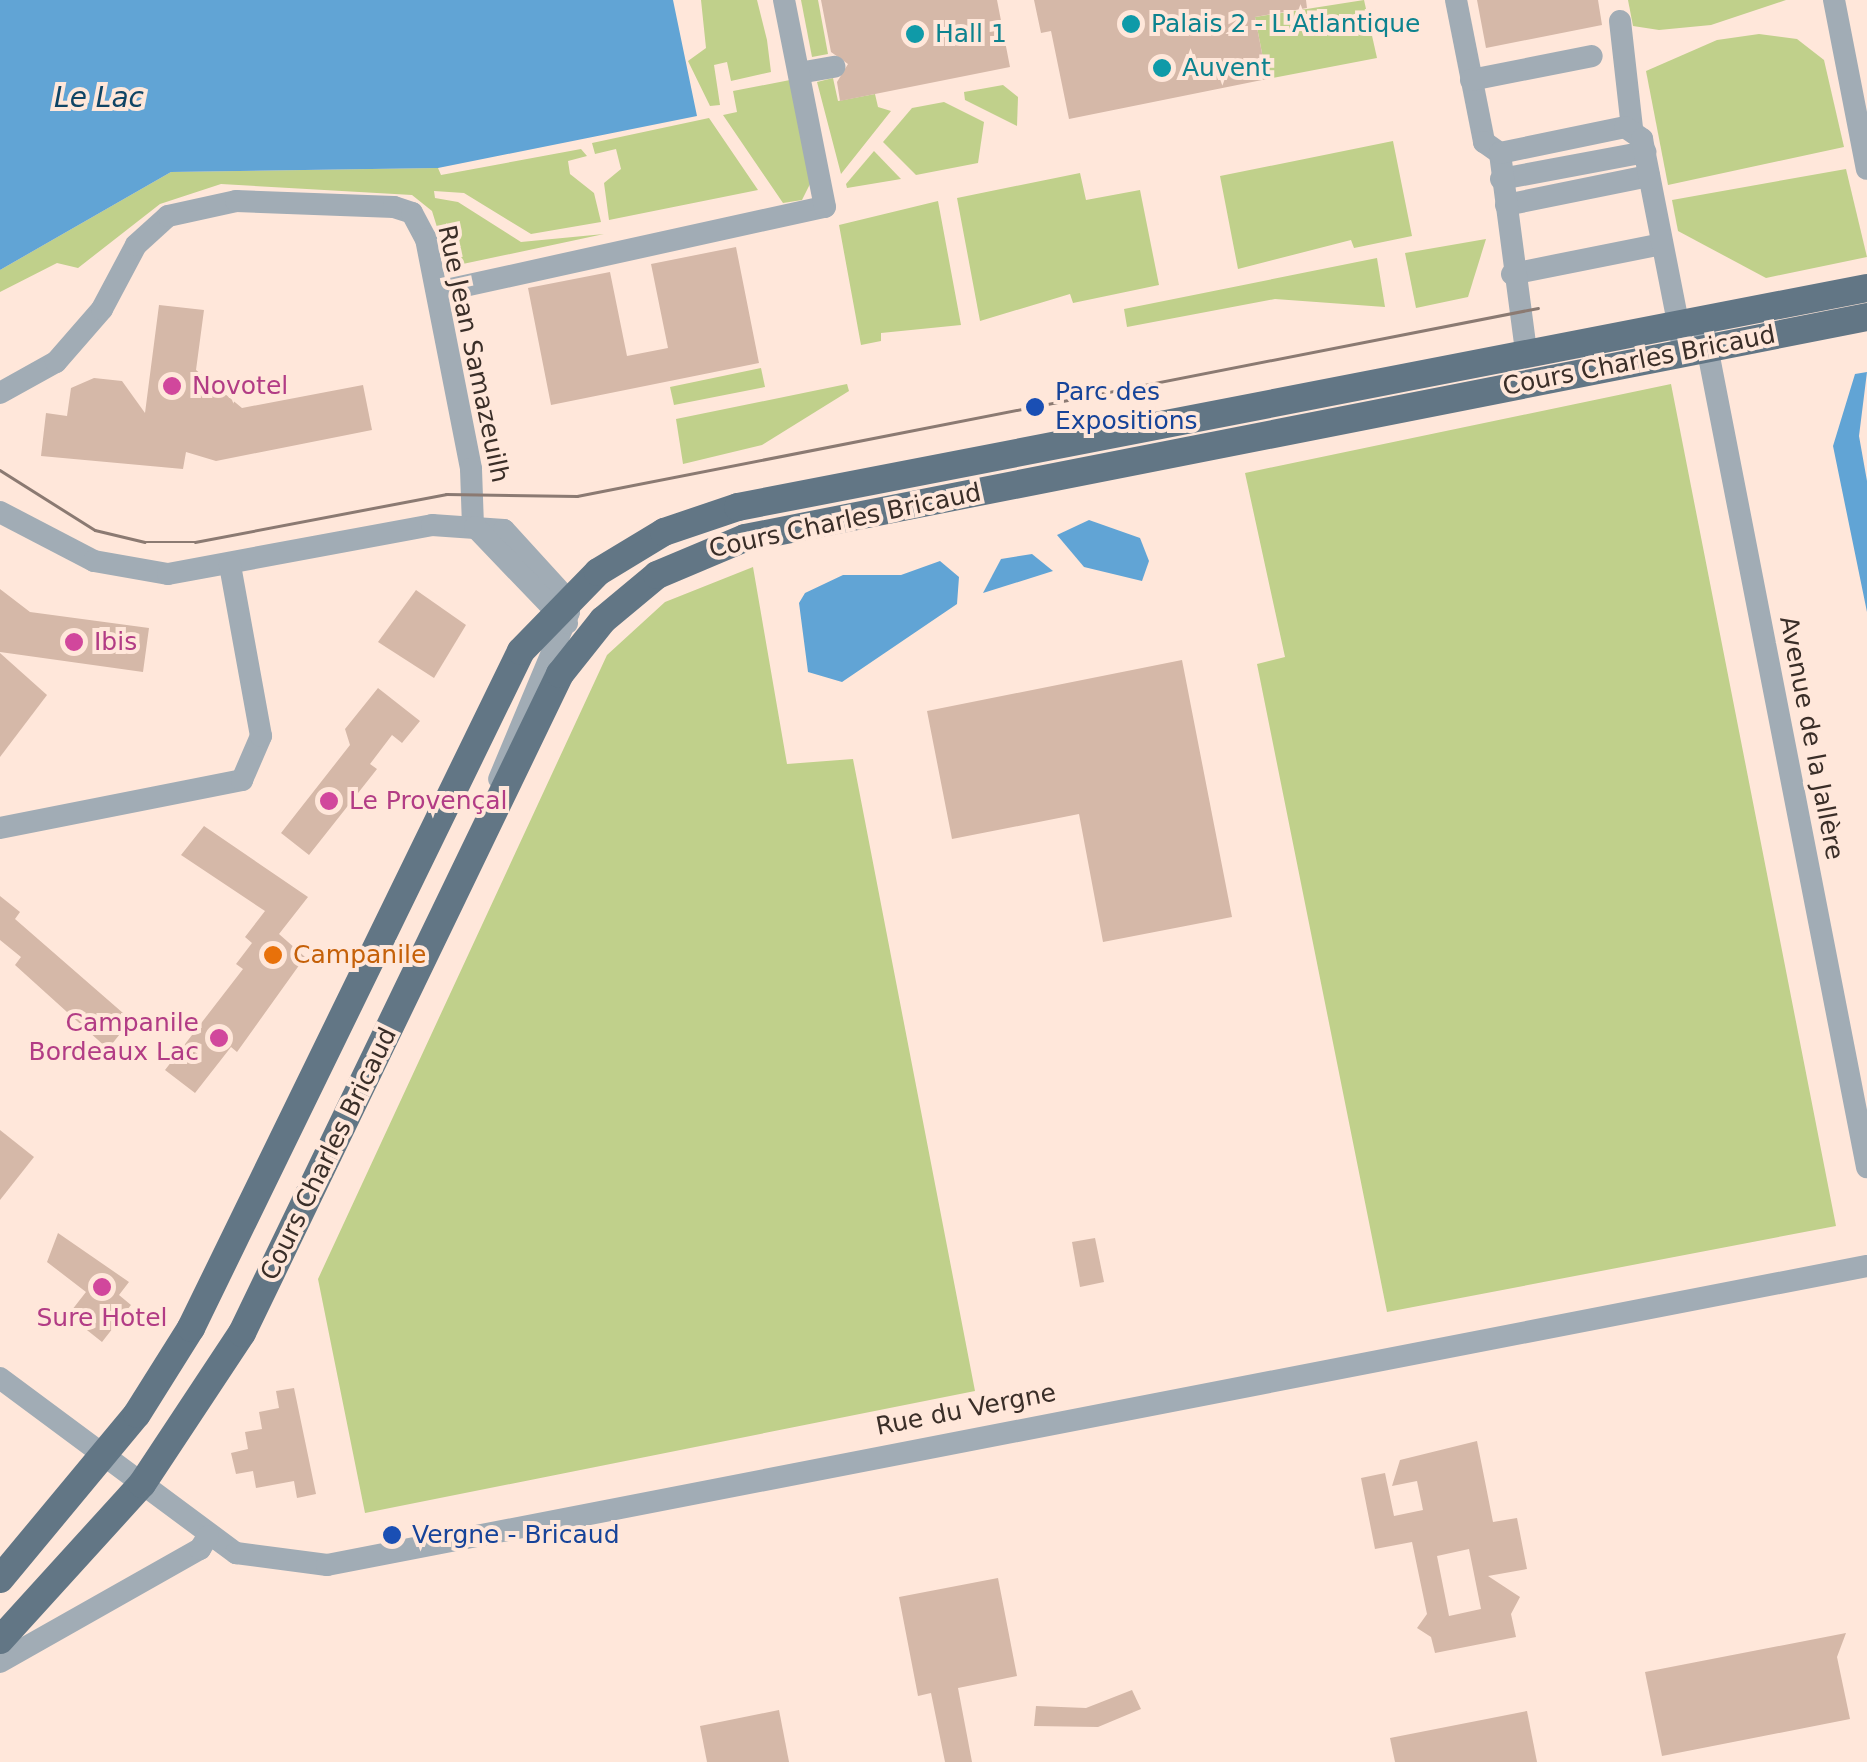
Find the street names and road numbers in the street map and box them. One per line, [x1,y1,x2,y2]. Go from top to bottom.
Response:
street label: Rue Jean Samazeuilh [431,223,515,485]
street label: Cours Charles Bricaud [1500,320,1778,402]
street label: Cours Charles Bricaud [706,478,984,564]
street label: Avenue de la Jallère [1773,614,1849,862]
street label: Cours Charles Bricaud [255,1023,403,1285]
street label: Rue du Vergne [874,1378,1058,1442]

